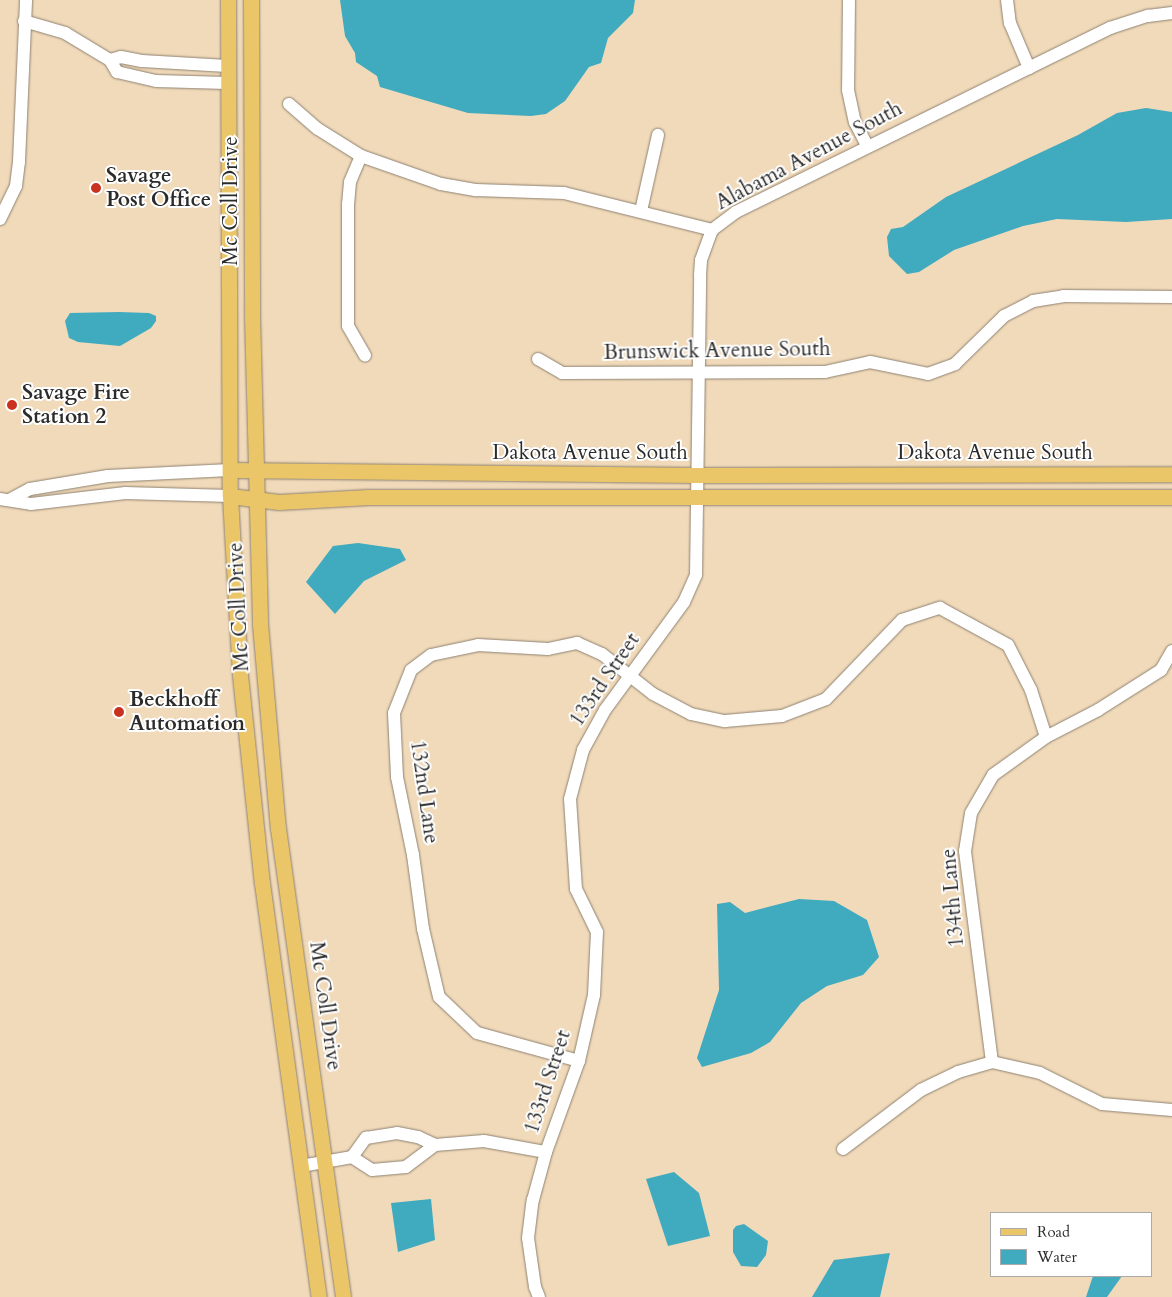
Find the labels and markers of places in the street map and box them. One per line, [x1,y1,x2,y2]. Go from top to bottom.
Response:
place label: Savage Post Office [106,163,211,213]
marker: Savage Post Office [90,182,102,194]
place label: Savage Fire Station 2 [22,380,130,430]
marker: Savage Fire Station 2 [6,399,18,411]
place label: Beckhoff Automation [129,687,245,737]
marker: Beckhoff Automation [113,706,125,718]

